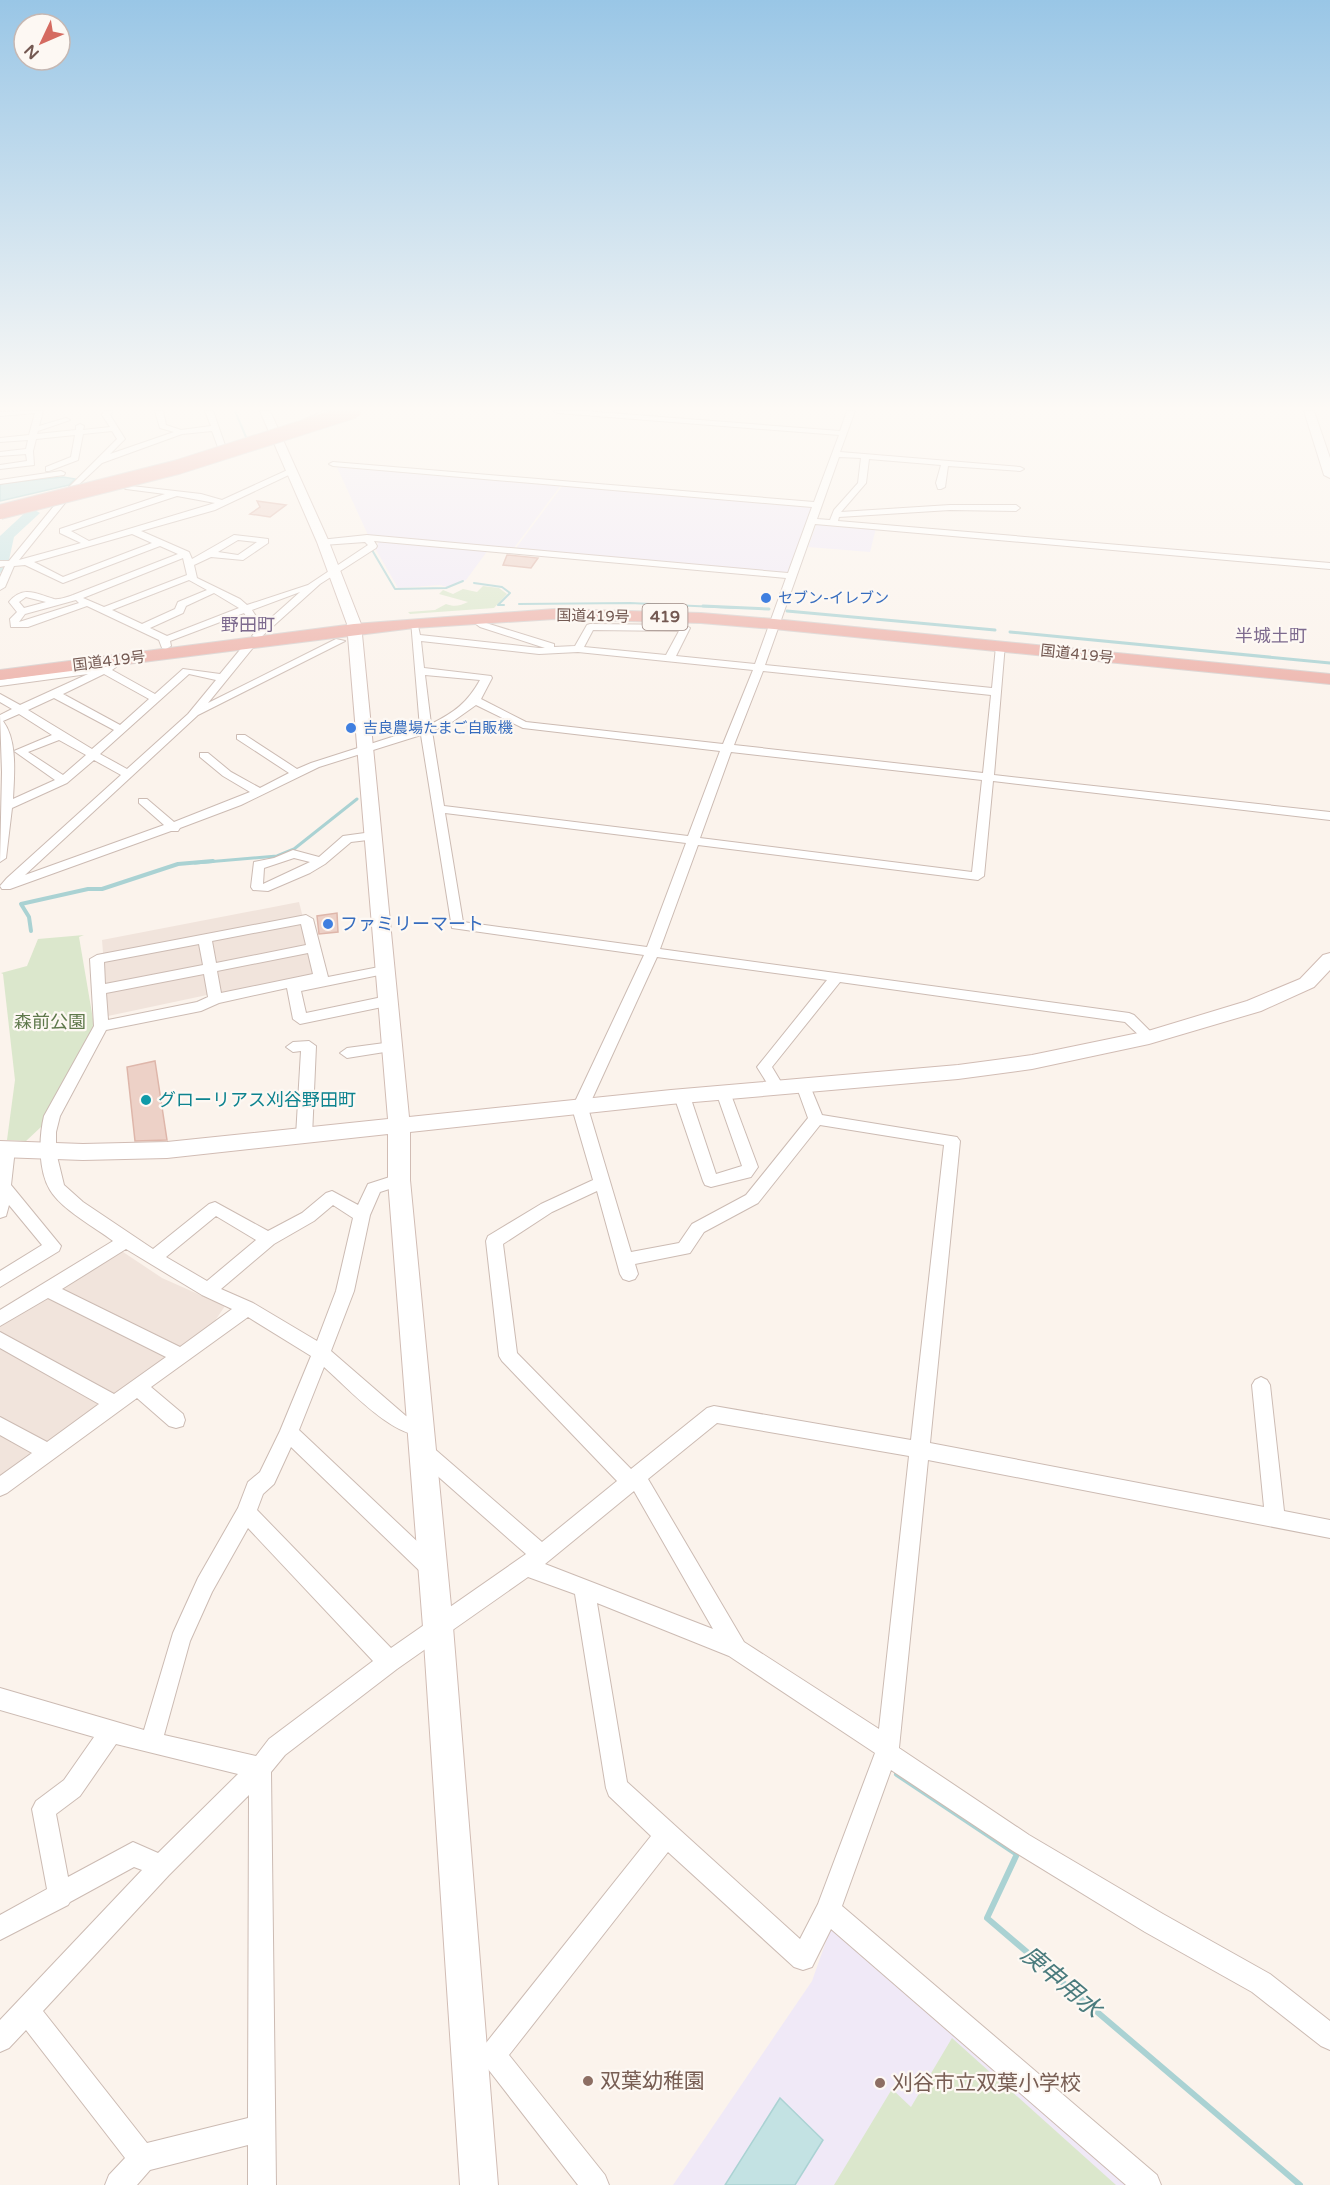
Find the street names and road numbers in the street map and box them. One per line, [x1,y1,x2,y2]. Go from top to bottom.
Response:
road number: 419 [642,604,688,630]
street label: 国道419号 [556,606,630,626]
street label: 国道419号 [1040,641,1114,667]
street label: 国道419号 [72,648,146,674]

